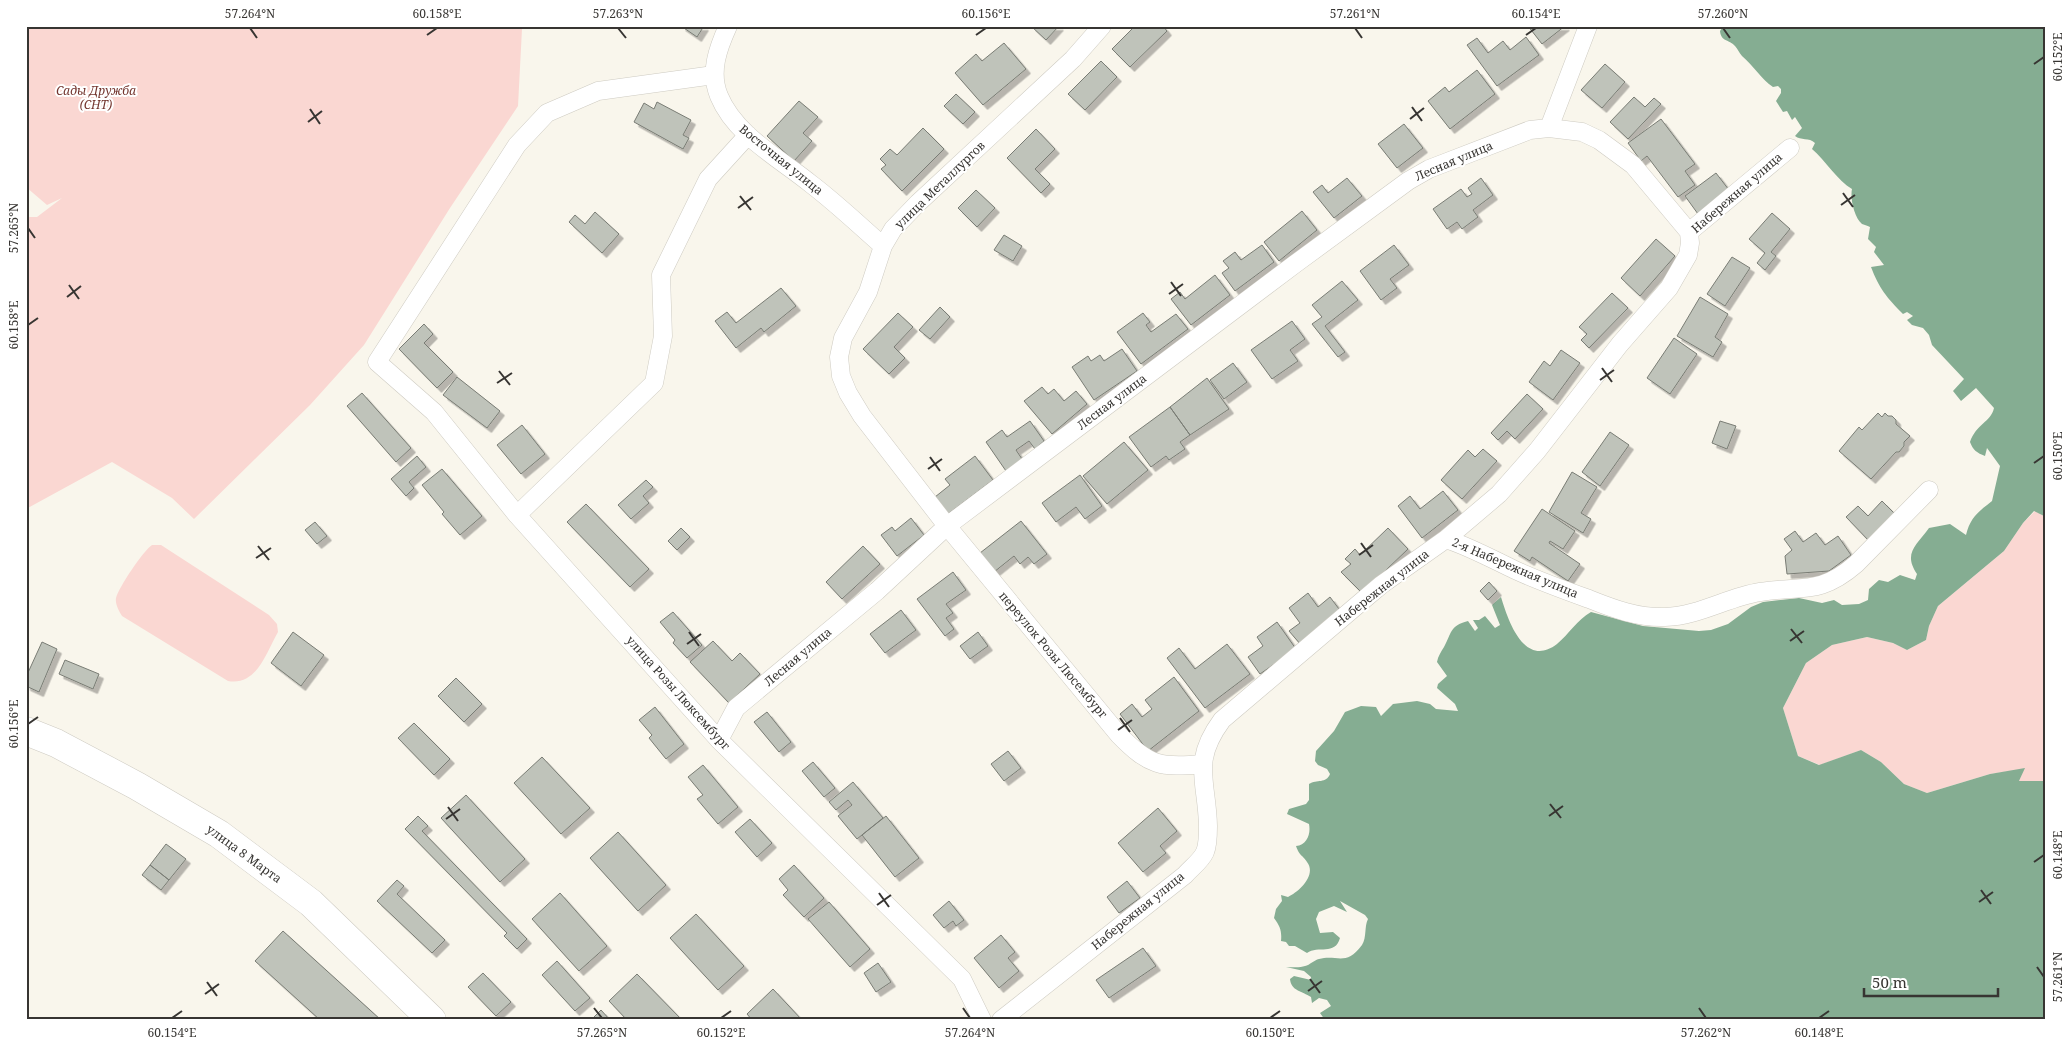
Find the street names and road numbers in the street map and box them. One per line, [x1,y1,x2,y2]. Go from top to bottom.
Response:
street label: Восточная улица [736,120,827,199]
street label: Лесная улица [1412,136,1495,185]
street label: улица Металлургов [891,137,989,232]
street label: Набережная улица [1688,148,1786,237]
street label: Лесная улица [1073,370,1150,433]
street label: 2-я Набережная улица [1449,533,1581,602]
street label: Набережная улица [1331,545,1433,630]
street label: переулок Розы Люсембург [995,588,1112,722]
street label: Лесная улица [760,623,835,690]
street label: улица Розы Люксембург [622,632,734,754]
street label: улица 8 Марта [203,821,285,887]
street label: Набережная улица [1088,868,1188,954]

